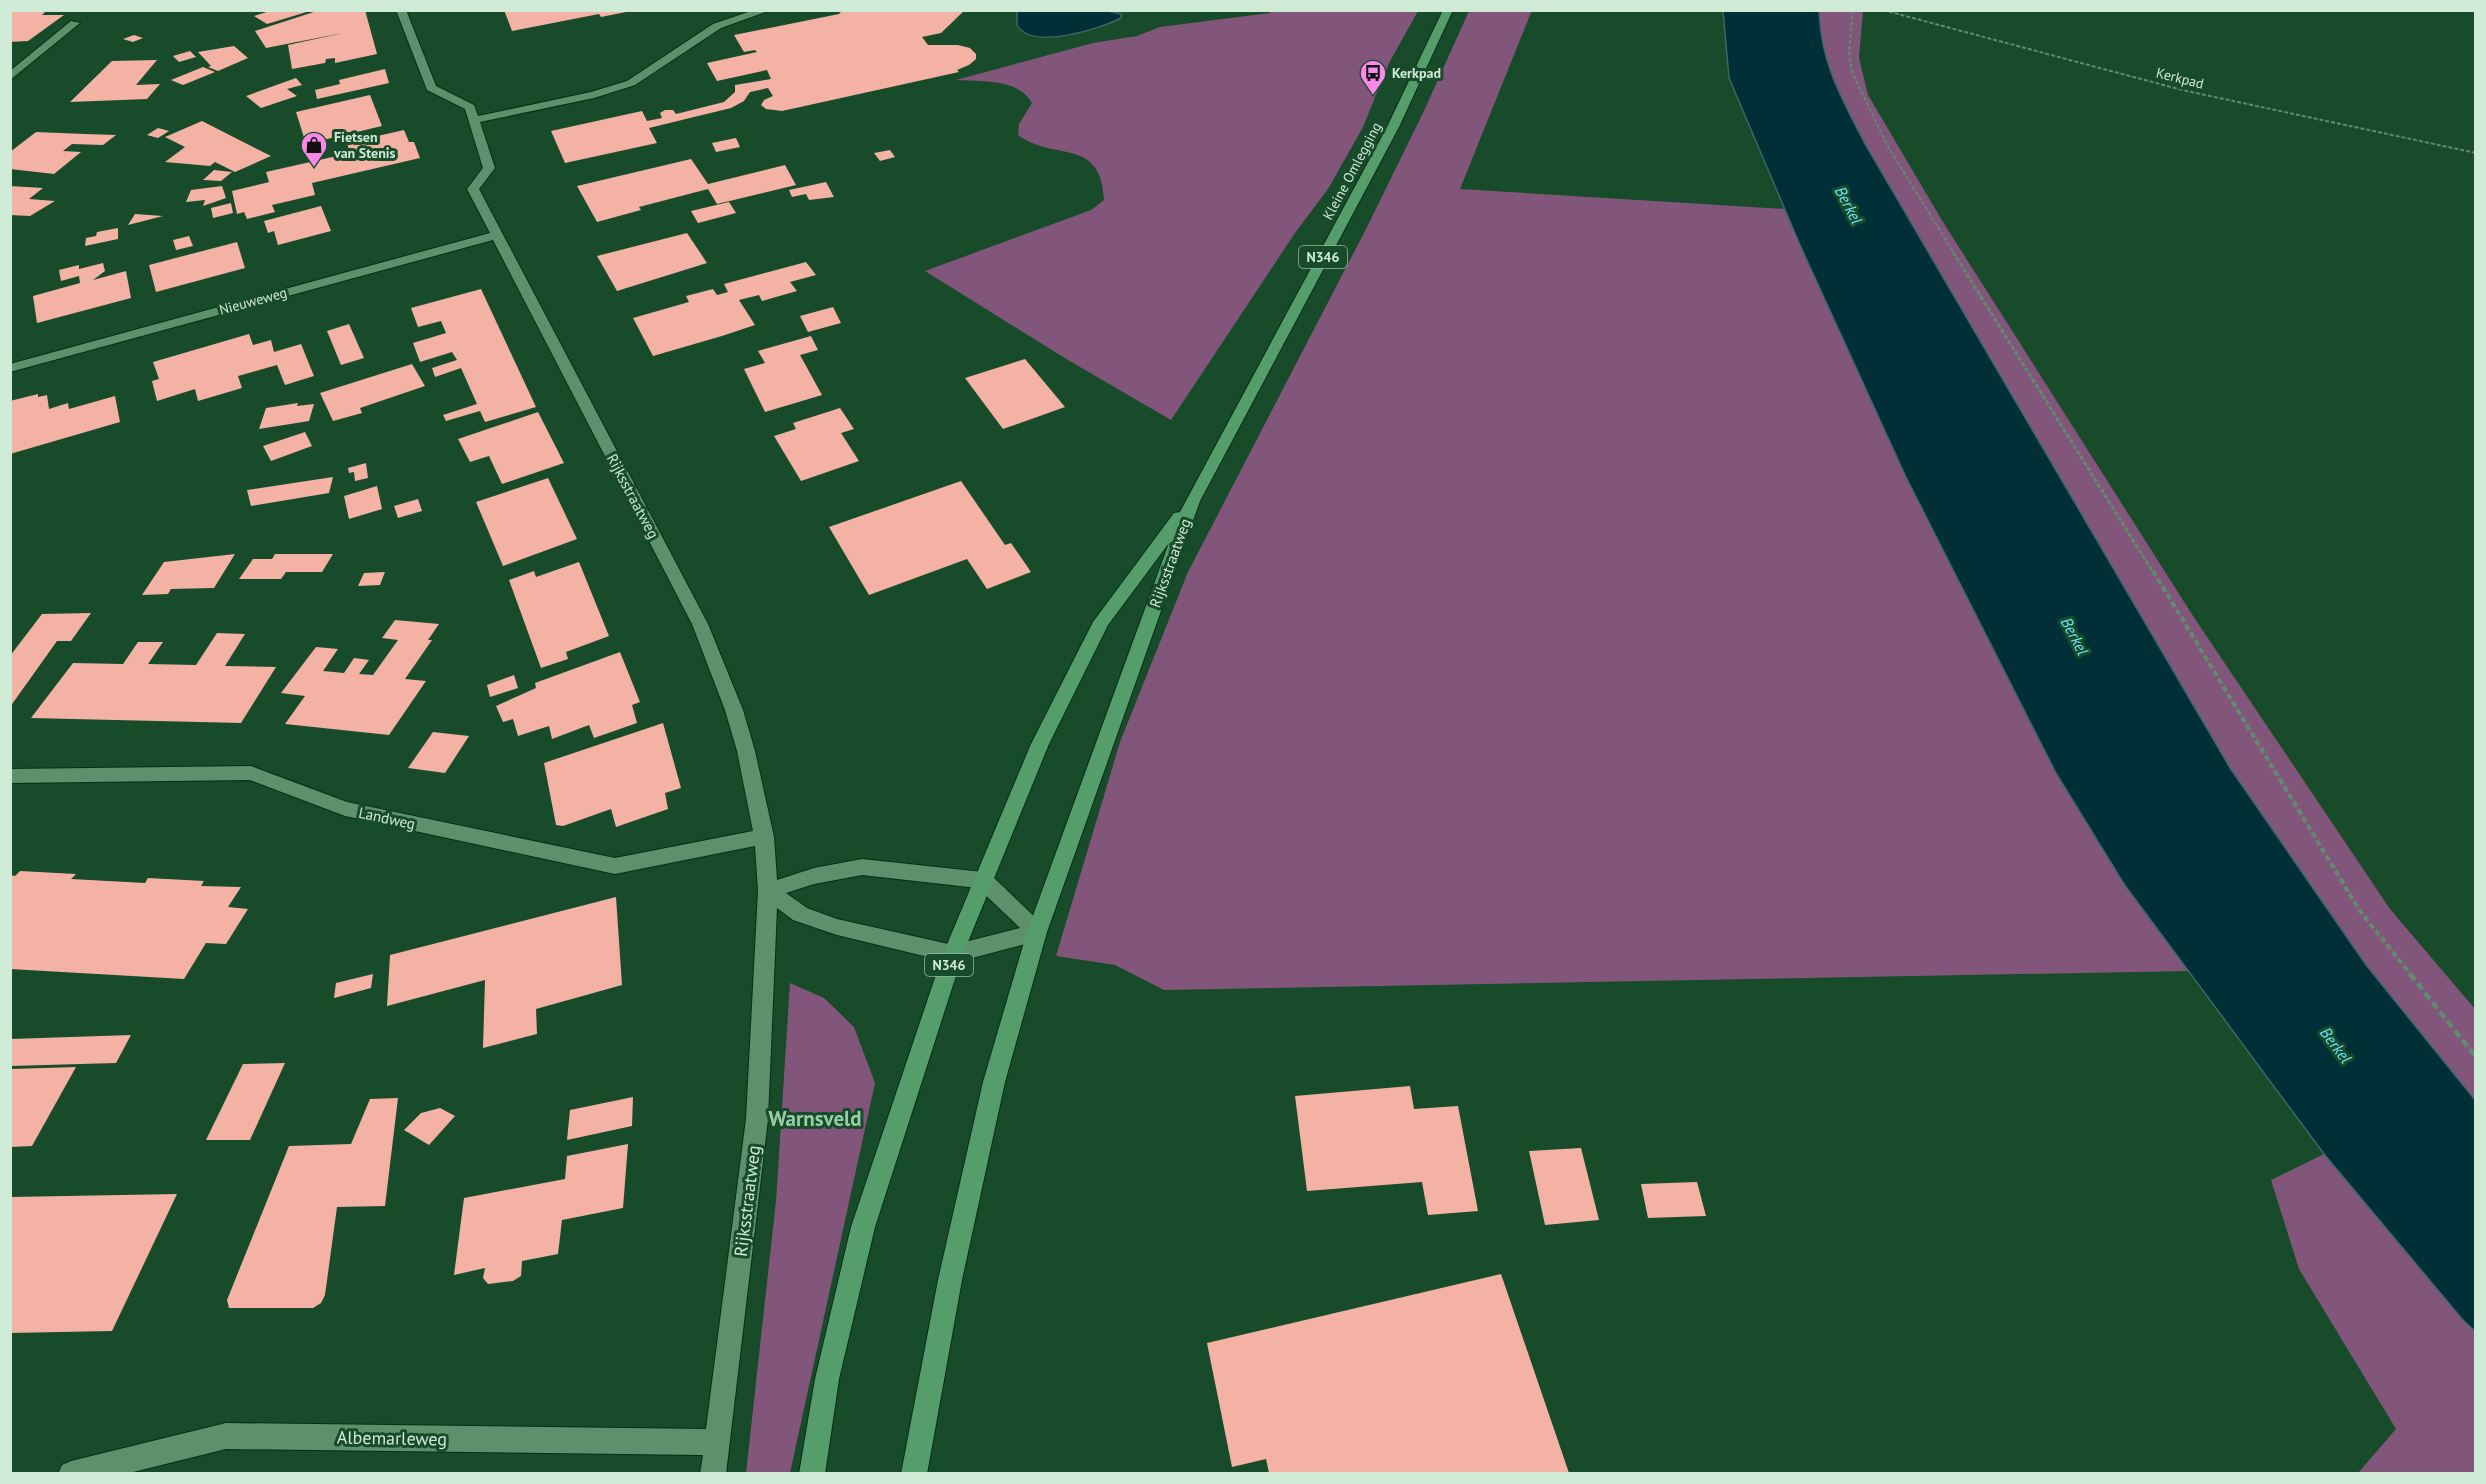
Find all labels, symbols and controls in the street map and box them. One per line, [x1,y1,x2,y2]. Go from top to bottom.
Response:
bus stop icon: Kerkpad [1358,58,1388,96]
street label: Kerkpad [2154,63,2206,93]
place label: Kerkpad [1392,64,1441,82]
street label: Kleine Omlegging [1319,119,1385,223]
place label: Fietsen van Stenis [333,128,396,162]
shop icon: Fietsen van Stenis [299,130,329,168]
water label: Berkel [1831,183,1868,228]
road number: N346 [1299,246,1347,268]
street label: Nieuweweg [217,283,289,319]
street label: Rijksstraatweg [603,450,663,542]
street label: Rijksstraatweg [1145,516,1195,610]
water label: Berkel [2057,614,2094,659]
street label: Landweg [357,803,417,833]
road number: N346 [925,954,973,976]
water label: Berkel [2316,1023,2356,1068]
district label: Warnsveld [768,1105,862,1132]
street label: Rijksstraatweg [729,1144,765,1258]
street label: Albemarleweg [337,1426,447,1450]

